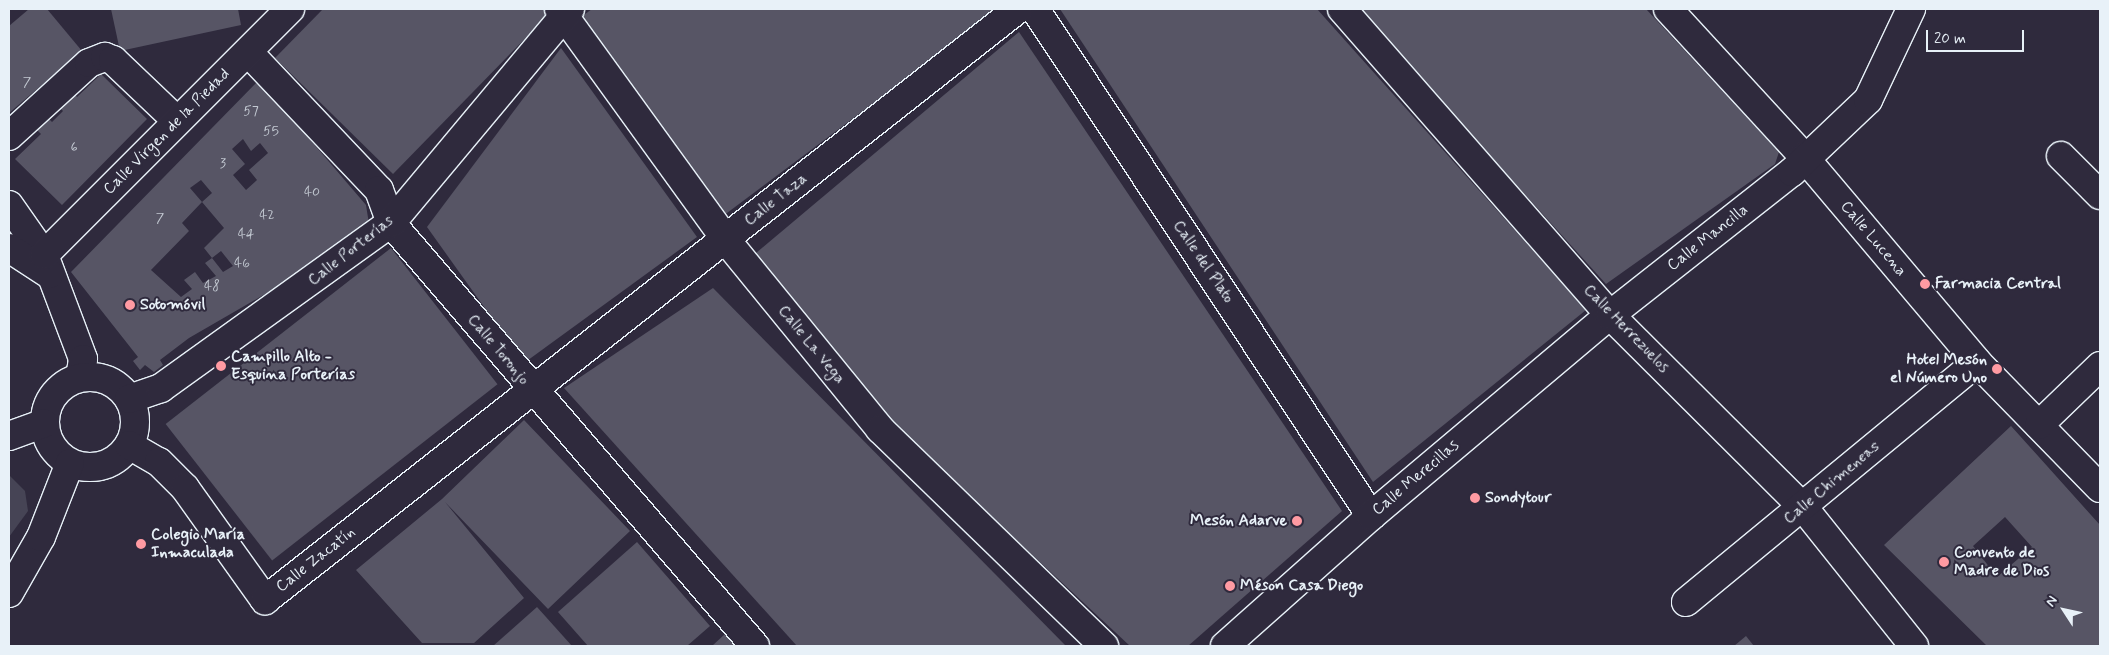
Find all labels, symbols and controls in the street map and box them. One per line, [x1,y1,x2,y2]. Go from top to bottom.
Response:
scale bar [1929,20,2026,52]
text: 20 m [1934,29,1966,49]
street label: Calle Virgen de la Piedad [101,66,233,198]
house number: 7 [23,74,31,90]
house number: 57 [243,103,259,119]
house number: 55 [263,123,279,139]
house number: 6 [70,139,78,155]
house number: 3 [220,155,226,171]
street label: Calle Taza [742,171,810,229]
house number: 40 [304,184,320,200]
street label: Calle Lucena [1836,198,1910,280]
street label: Calle Mancilla [1664,200,1752,276]
house number: 42 [259,207,275,223]
house number: 7 [156,210,164,226]
street label: Calle Porterías [305,212,397,290]
street label: Calle del Plato [1168,217,1238,307]
house number: 44 [238,226,254,242]
house number: 46 [234,255,250,271]
place label: Farmacia Central [1935,274,2060,294]
house number: 48 [204,278,220,294]
marker: Farmacia Central [1919,278,1931,290]
street label: Calle Herrezuelos [1578,279,1674,379]
place label: Sotomóvil [140,295,205,315]
marker: Sotomóvil [124,299,136,311]
street label: Calle La Vega [774,303,848,387]
street label: Calle Toronjo [463,310,533,390]
place label: Campillo Alto - Esquina Porterías [231,347,353,385]
place label: Hotel Mesón el Número Uno [1890,350,1987,388]
marker: Campillo Alto - Esquina Porterías [215,360,227,372]
marker: Hotel Mesón el Número Uno [1991,363,2003,375]
street label: Calle Merecillas [1369,436,1463,520]
street label: Calle Chimeneas [1781,438,1883,528]
place label: Sondytour [1485,488,1551,508]
marker: Sondytour [1469,492,1481,504]
place label: Mesón Adarve [1192,511,1287,531]
marker: Mesón Adarve [1291,515,1303,527]
street label: Calle Zacatín [273,524,359,596]
place label: Colegio María Inmaculada [151,525,245,563]
marker: Colegio María Inmaculada [135,538,147,550]
place label: Convento de Madre de Dios [1954,543,2051,581]
marker: Convento de Madre de Dios [1938,556,1950,568]
place label: Méson Casa Diego [1240,576,1363,596]
marker: Méson Casa Diego [1224,580,1236,592]
north arrow [2039,585,2089,635]
text: N [2042,592,2062,610]

